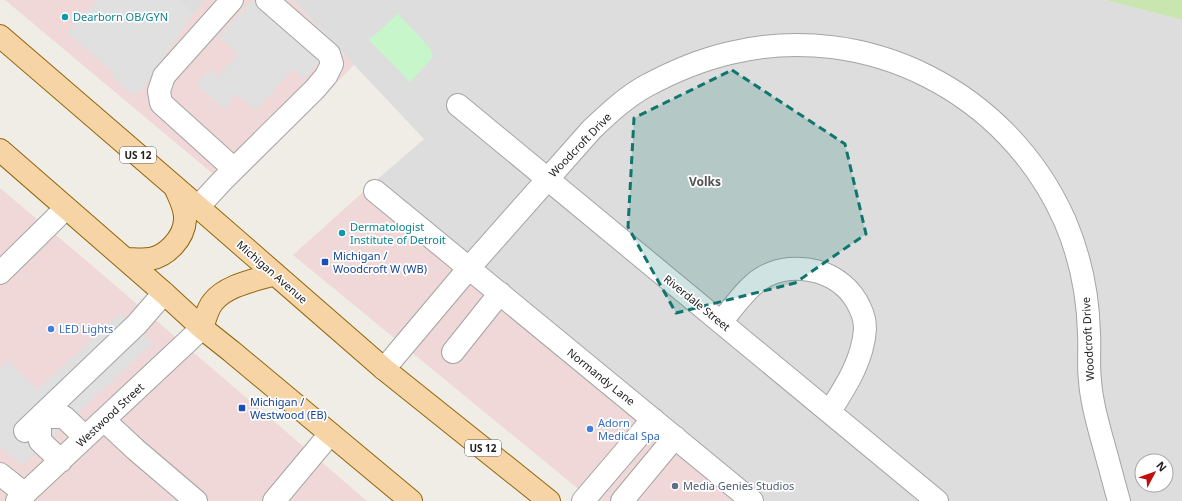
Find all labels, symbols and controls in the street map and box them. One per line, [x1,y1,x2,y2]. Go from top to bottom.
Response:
place label: Dearborn OB/GYN [73,9,168,24]
marker: Dearborn OB/GYN [60,12,70,22]
street label: Woodcroft Drive [545,109,614,180]
road number: US 12 [120,147,156,163]
district label: Volks [689,173,721,190]
place label: Dermatologist Institute of Detroit [350,219,446,247]
marker: Dermatologist Institute of Detroit [337,228,347,238]
street label: Michigan Avenue [234,237,311,306]
place label: Michigan / Woodcroft W (WB) [333,248,427,276]
marker: Michigan / Woodcroft W (WB) [320,257,330,267]
street label: Riverdale Street [661,271,734,334]
street label: Woodcroft Drive [1078,297,1097,381]
place label: LED Lights [59,321,113,336]
marker: LED Lights [46,324,56,334]
street label: Normandy Lane [564,345,638,409]
street label: Westwood Street [72,379,147,450]
place label: Michigan / Westwood (EB) [250,394,327,422]
marker: Michigan / Westwood (EB) [237,403,247,413]
place label: Adorn Medical Spa [598,415,660,443]
marker: Adorn Medical Spa [585,424,595,434]
road number: US 12 [465,440,501,456]
north arrow [1134,453,1174,493]
text: N [1153,458,1171,474]
place label: Media Genies Studios [683,478,794,493]
marker: Media Genies Studios [670,481,680,491]

